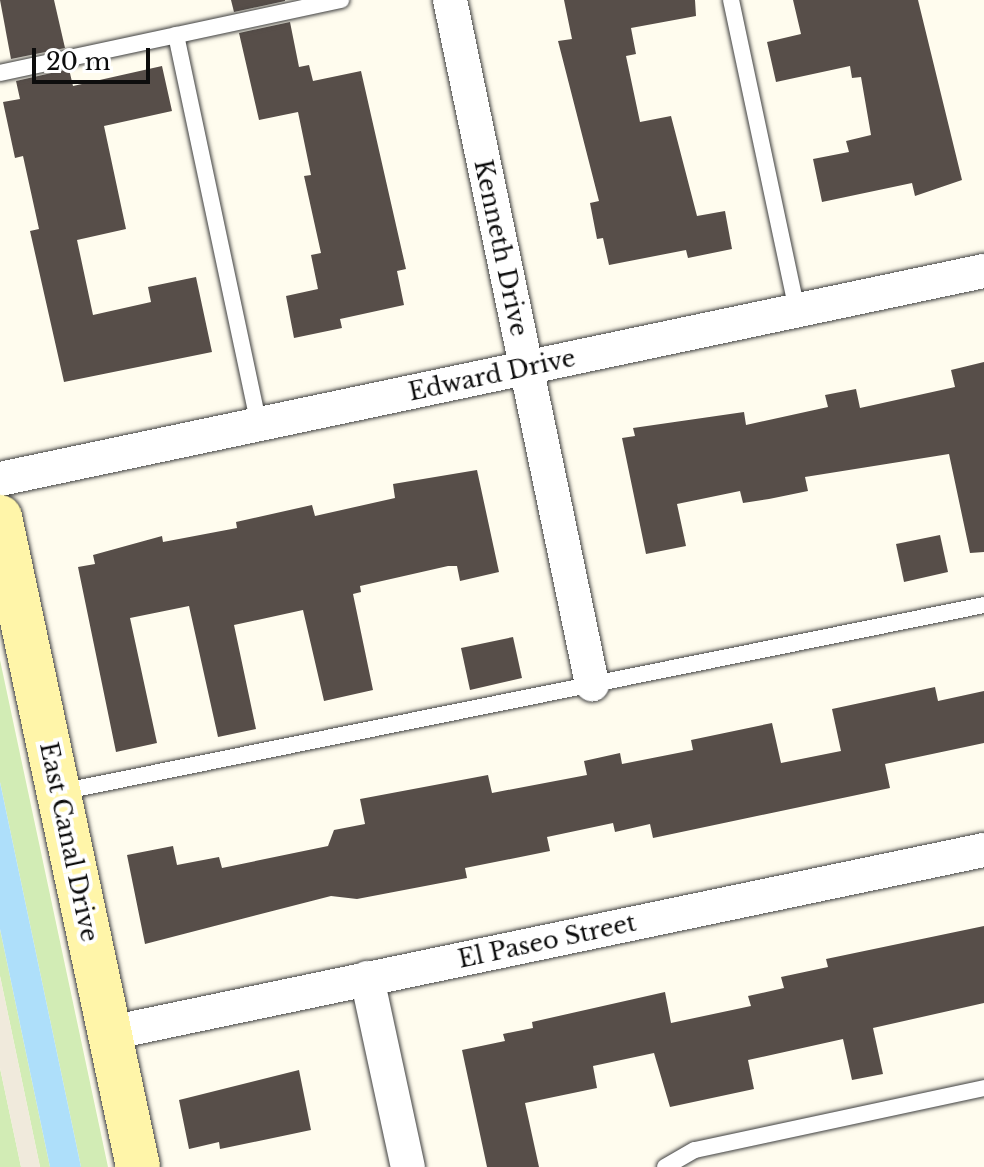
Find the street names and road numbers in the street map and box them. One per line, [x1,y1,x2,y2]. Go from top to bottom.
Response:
street label: Kenneth Drive [468,157,534,339]
street label: Edward Drive [406,343,578,407]
street label: East Canal Drive [34,740,104,944]
street label: El Paseo Street [455,908,639,974]

